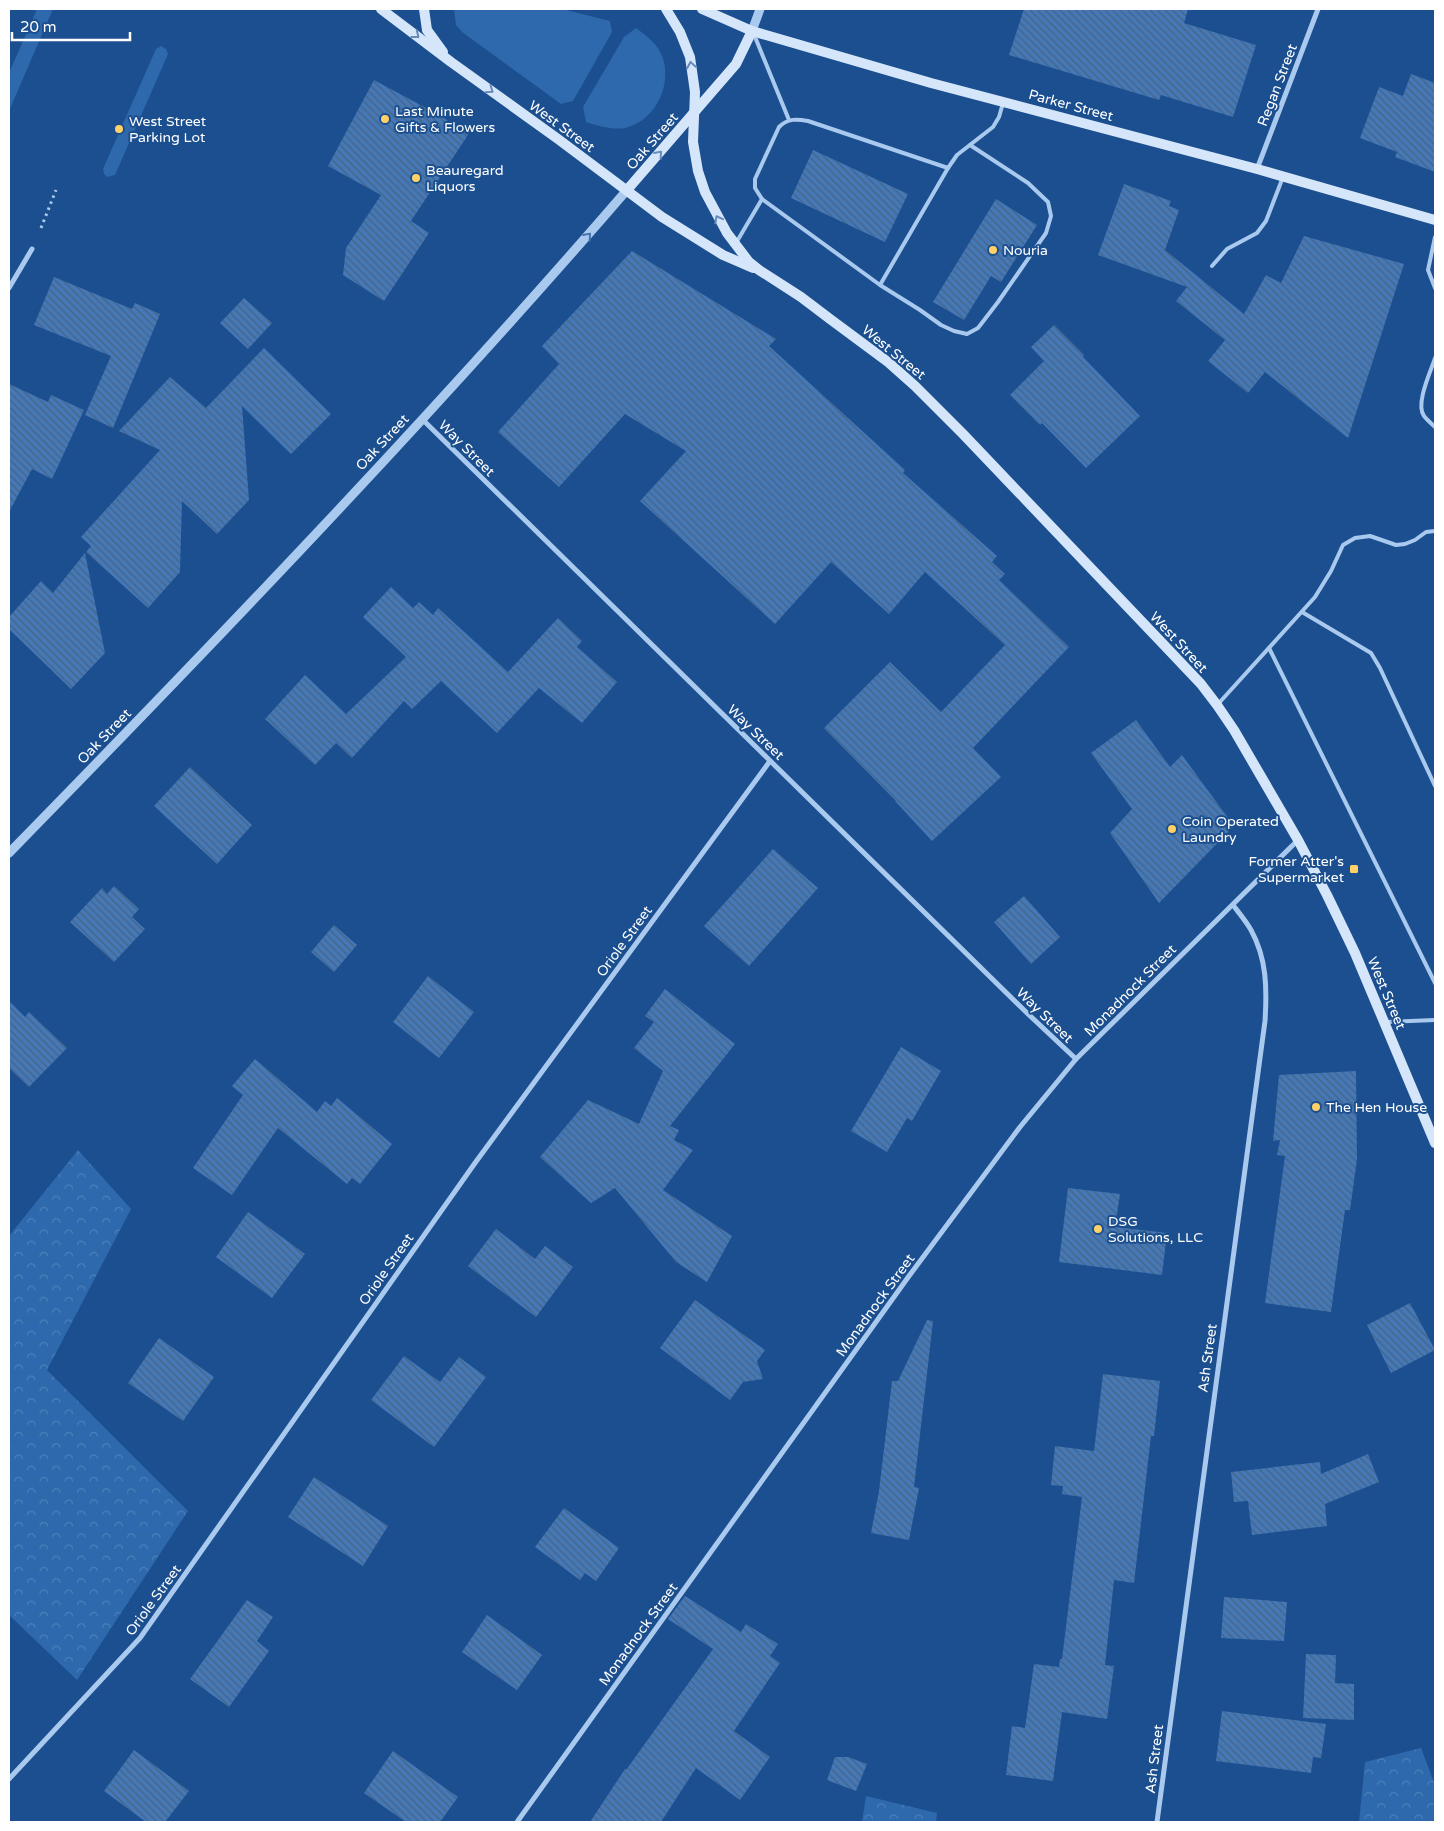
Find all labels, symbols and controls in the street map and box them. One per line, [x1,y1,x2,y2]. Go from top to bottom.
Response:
scale bar [12,10,130,42]
text: 20 m [20,18,57,36]
one-way arrow [410,30,419,38]
street label: Regan Street [1254,41,1301,129]
one-way arrow [686,61,697,69]
one-way arrow [484,85,493,93]
street label: Parker Street [1027,86,1116,125]
street label: West Street [526,97,598,156]
place label: Last Minute Gifts & Flowers [395,103,495,136]
street label: Oak Street [623,109,682,173]
place label: West Street Parking Lot [129,113,207,146]
marker: Last Minute Gifts & Flowers [379,113,391,125]
marker: West Street Parking Lot [113,123,125,135]
one-way arrow [653,150,662,159]
place label: Beauregard Liquors [426,162,504,195]
marker: Beauregard Liquors [410,172,422,184]
one-way arrow [715,215,725,224]
one-way arrow [582,232,591,241]
place label: Nouria [1003,242,1048,259]
marker: Nouria [987,244,999,256]
street label: West Street [858,322,929,384]
street label: Oak Street [352,410,413,474]
street label: Way Street [435,417,499,480]
street label: West Street [1146,608,1212,677]
street label: Way Street [724,701,788,764]
street label: Oak Street [74,705,135,768]
place label: Coin Operated Laundry [1182,813,1279,846]
marker: Coin Operated Laundry [1166,823,1178,835]
place label: Former Atter's Supermarket [1249,853,1345,886]
marker: Former Atter's Supermarket [1348,863,1360,875]
street label: Oriole Street [593,902,656,980]
street label: Monadnock Street [1081,940,1180,1040]
street label: West Street [1364,954,1410,1033]
street label: Way Street [1013,984,1077,1047]
place label: The Hen House [1326,1099,1427,1116]
marker: The Hen House [1310,1101,1322,1113]
place label: DSG Solutions, LLC [1108,1213,1203,1246]
marker: DSG Solutions, LLC [1092,1223,1104,1235]
street label: Oriole Street [355,1230,418,1308]
street label: Monadnock Street [832,1250,919,1360]
street label: Ash Street [1194,1322,1221,1394]
street label: Oriole Street [122,1561,185,1639]
street label: Monadnock Street [595,1579,682,1689]
street label: Ash Street [1142,1723,1167,1795]

